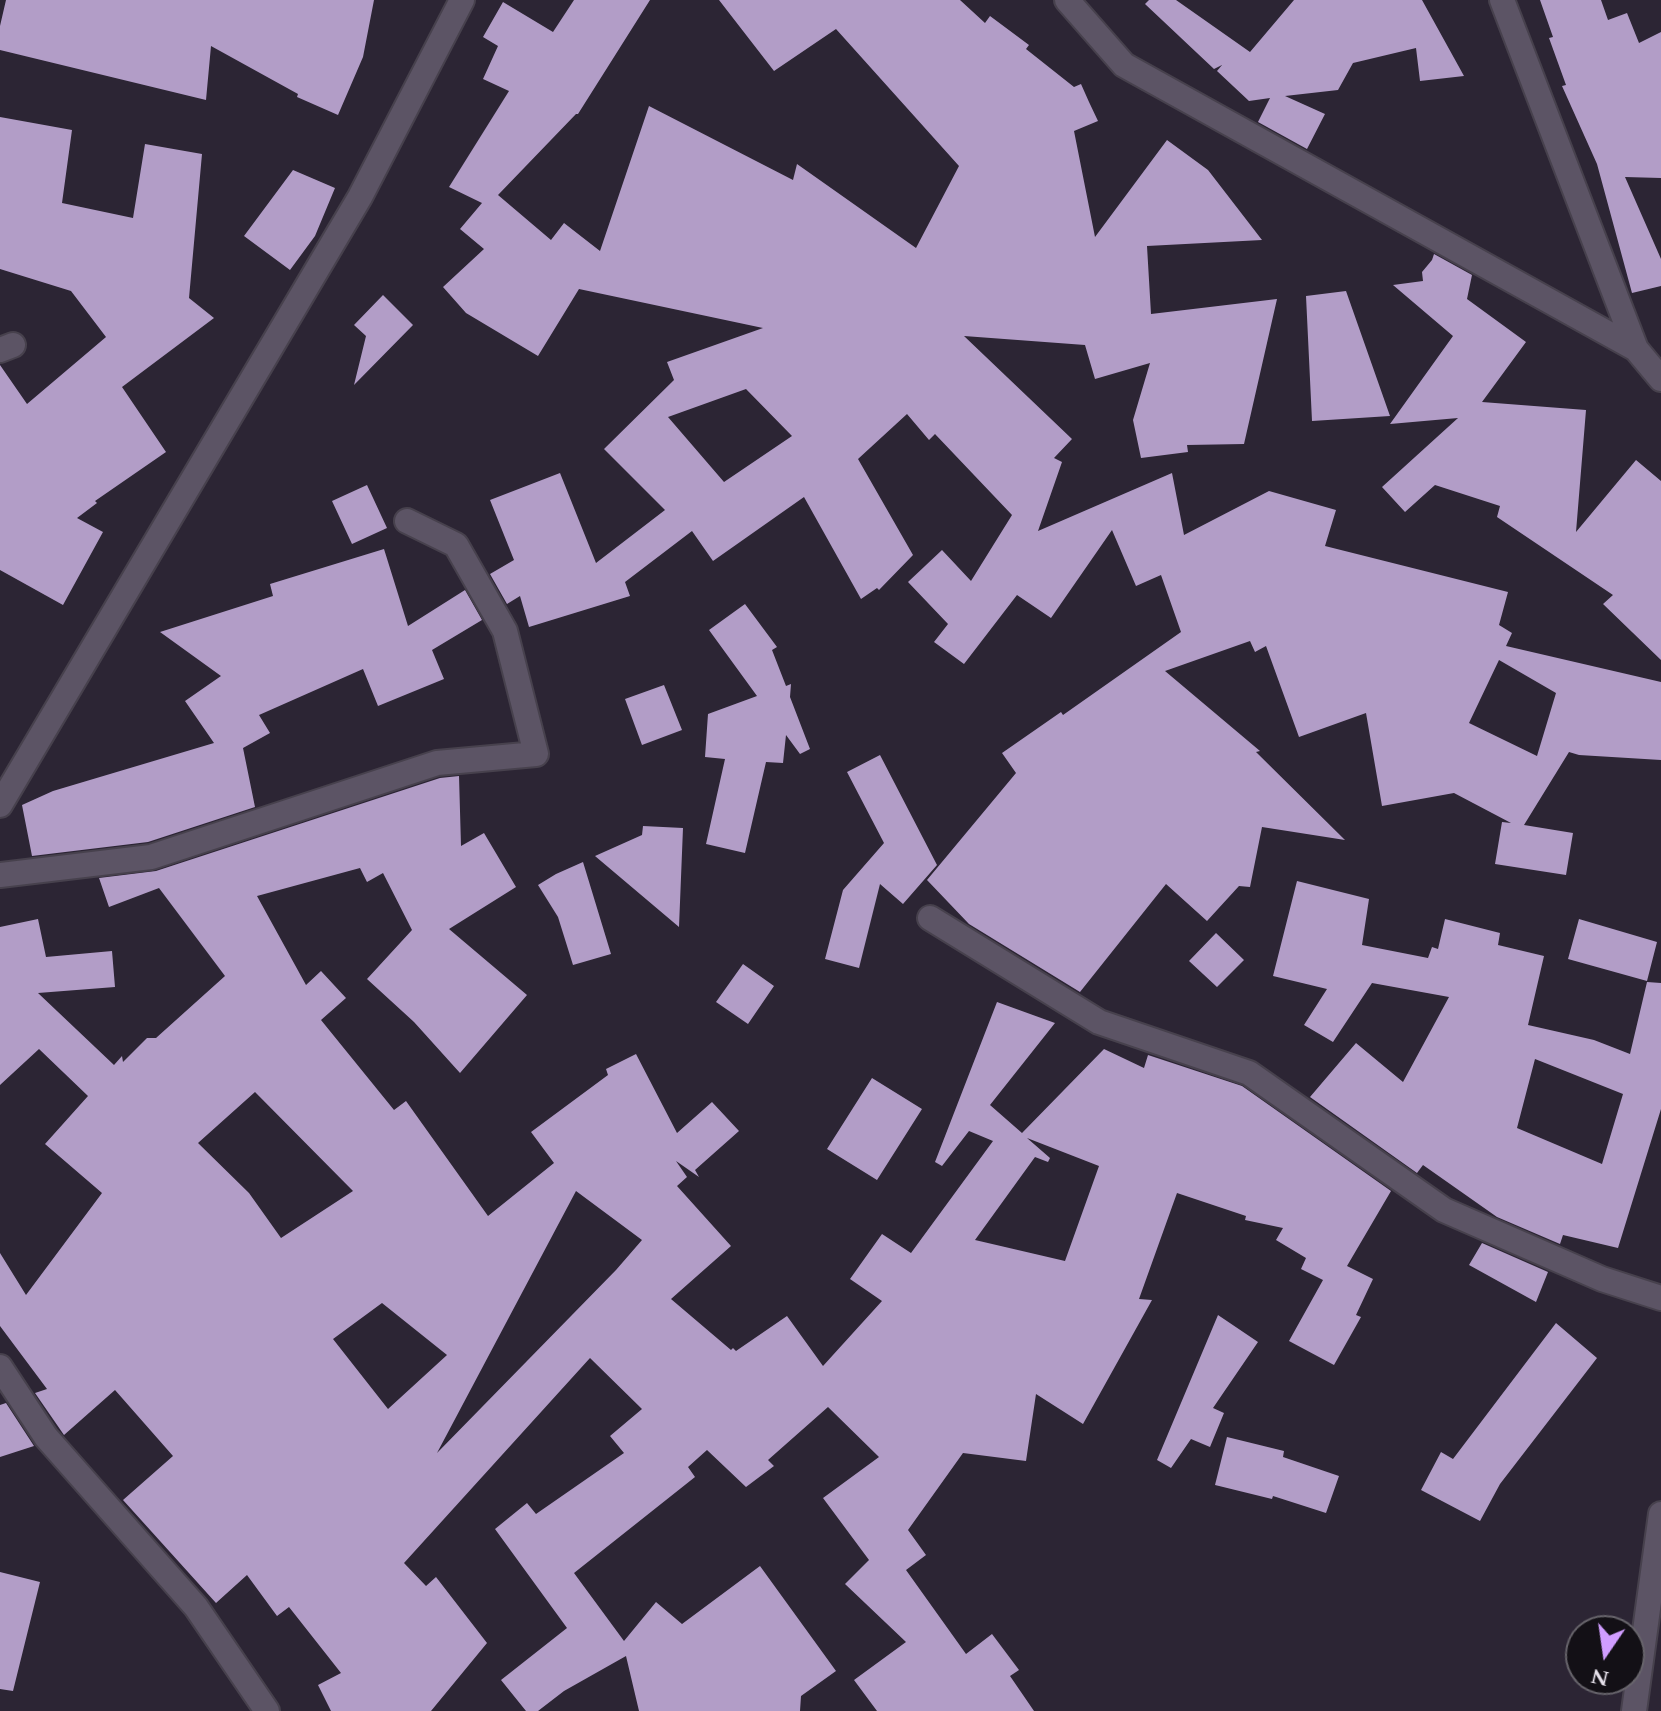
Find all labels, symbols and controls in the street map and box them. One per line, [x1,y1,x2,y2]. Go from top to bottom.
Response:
north arrow [1565,1615,1645,1695]
text: N [1587,1659,1612,1695]

